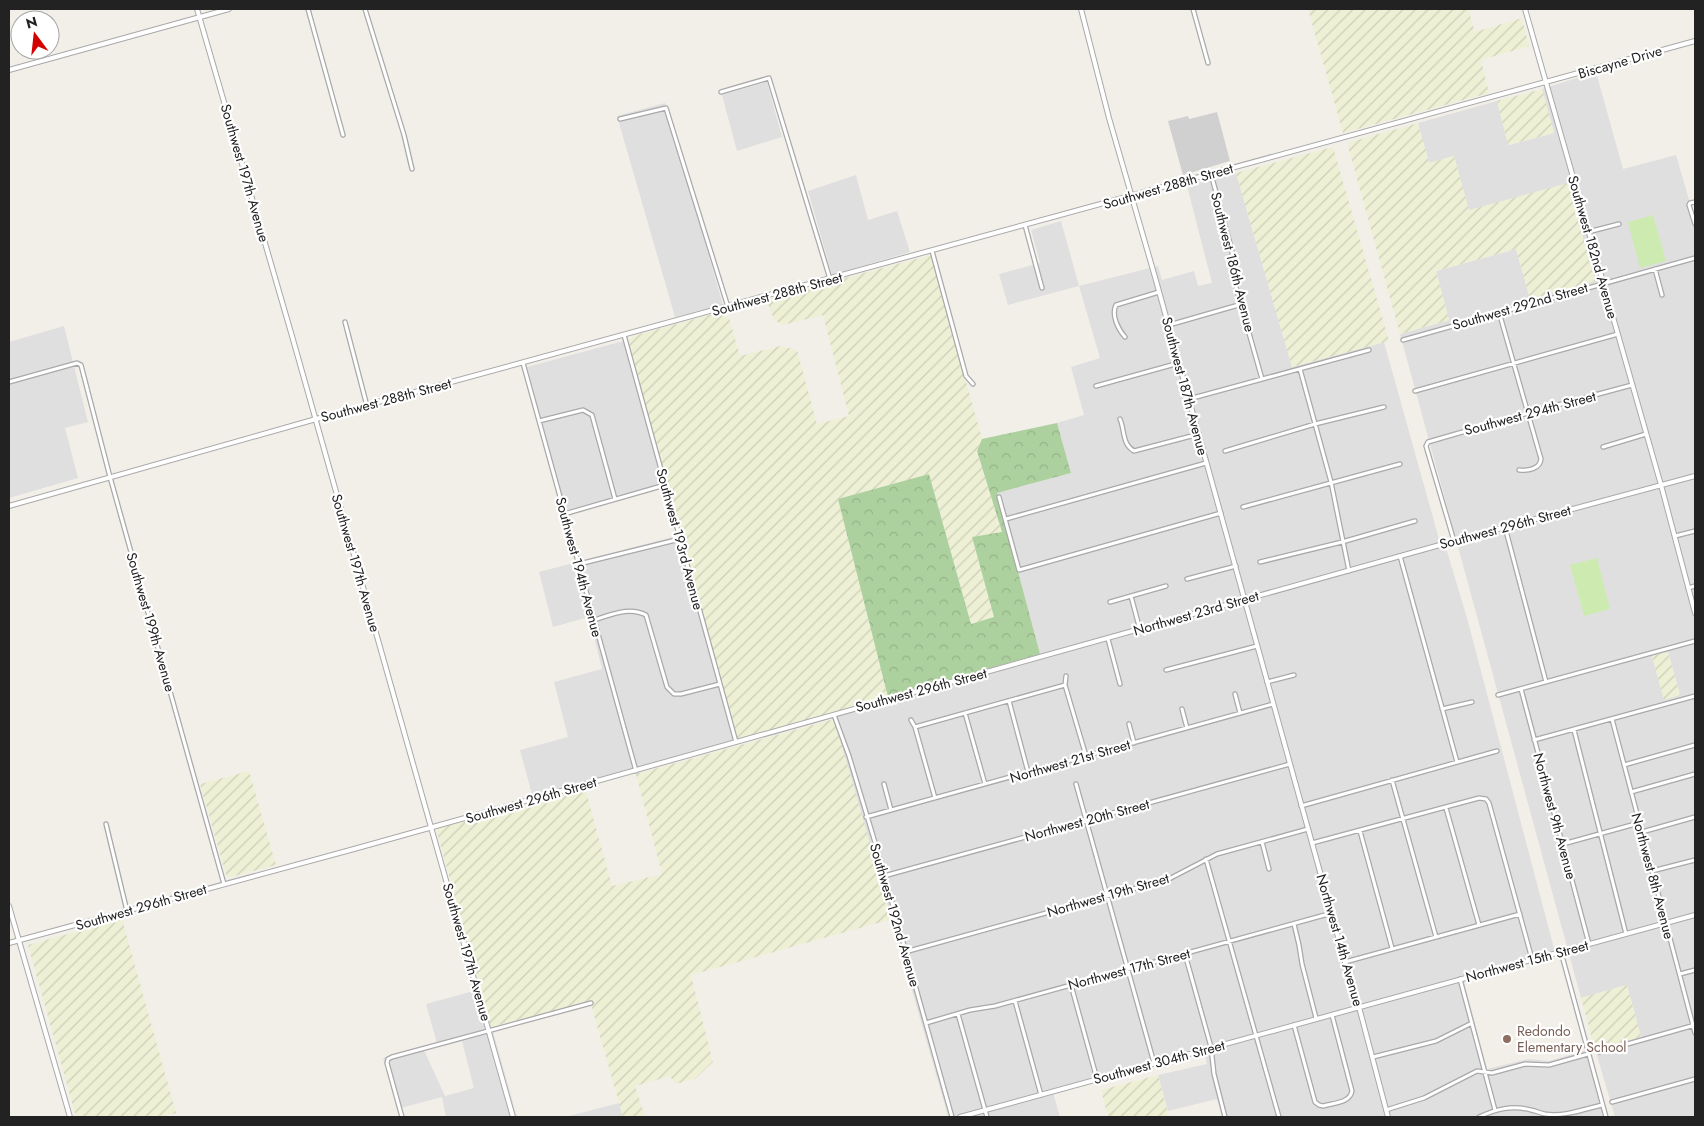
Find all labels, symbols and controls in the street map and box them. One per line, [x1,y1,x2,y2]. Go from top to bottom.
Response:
north arrow [10,10,60,60]
text: N [24,11,40,34]
street label: Biscayne Drive [1576,40,1664,84]
street label: Southwest 197th Avenue [216,102,274,244]
street label: Southwest 288th Street [1101,158,1236,214]
street label: Southwest 182nd Avenue [1563,173,1623,321]
street label: Southwest 186th Avenue [1206,190,1260,334]
street label: Southwest 288th Street [709,267,845,321]
street label: Southwest 292nd Street [1450,277,1591,335]
street label: Southwest 187th Avenue [1157,315,1213,457]
street label: Southwest 288th Street [318,373,454,427]
street label: Southwest 294th Street [1462,386,1599,440]
street label: Southwest 193rd Avenue [651,466,709,612]
street label: Southwest 197th Avenue [327,492,385,634]
street label: Southwest 194th Avenue [551,495,607,639]
street label: Southwest 296th Street [1437,500,1574,554]
street label: Southwest 199th Avenue [122,550,180,694]
street label: Northwest 23rd Street [1131,585,1262,640]
street label: Southwest 296th Street [853,663,990,717]
street label: Northwest 21st Street [1007,734,1133,788]
street label: Northwest 9th Avenue [1528,751,1582,881]
street label: Southwest 296th Street [463,772,599,828]
street label: Northwest 20th Street [1022,794,1152,846]
street label: Northwest 8th Avenue [1627,811,1679,941]
street label: Southwest 192nd Avenue [865,841,925,989]
street label: Northwest 19th Street [1045,868,1172,922]
street label: Northwest 14th Avenue [1312,872,1368,1008]
street label: Southwest 296th Street [73,879,209,935]
street label: Southwest 197th Avenue [438,881,496,1023]
street label: Northwest 15th Street [1463,935,1591,987]
street label: Northwest 17th Street [1066,943,1193,995]
place label: Redondo Elementary School [1517,1021,1627,1057]
marker: Redondo Elementary School [1501,1033,1513,1045]
street label: Southwest 304th Street [1091,1035,1228,1089]

